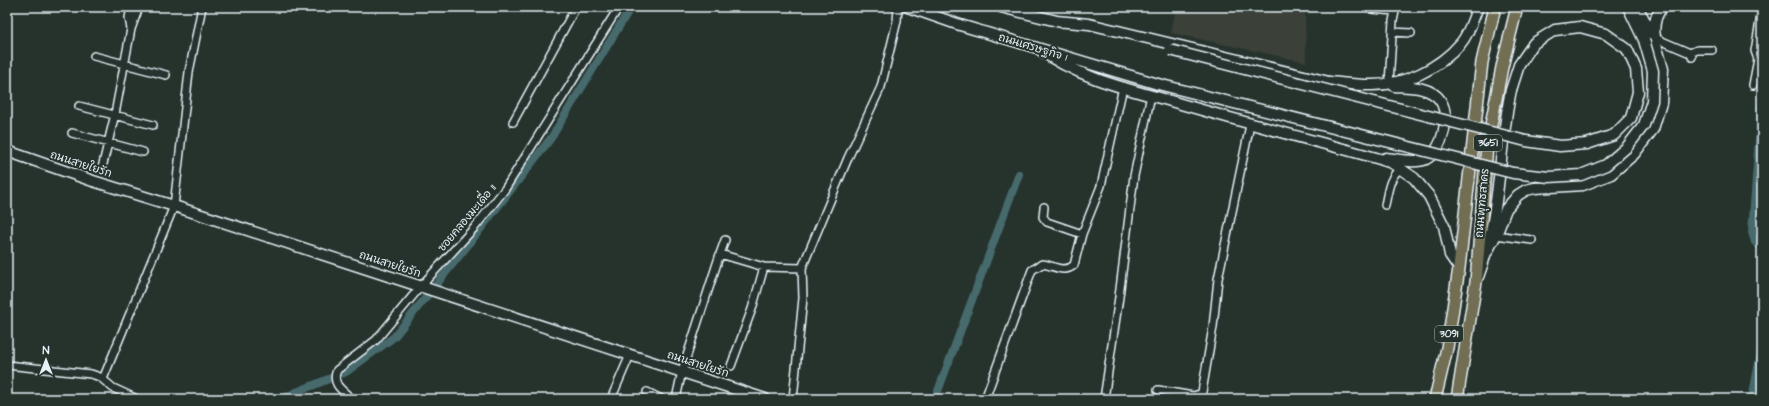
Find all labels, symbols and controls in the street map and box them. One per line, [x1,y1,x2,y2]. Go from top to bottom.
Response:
street label: ถนนเศรษฐกิจ 1 [997,29,1070,65]
road number: 3651 [1474,135,1502,151]
street label: ถนนสายใยรัก [48,146,114,181]
street label: ถนนพุทธสาคร [1471,167,1494,238]
street label: ซอยคลองมะเดื่อ 11 [431,178,500,255]
street label: ถนนสายใยรัก [357,246,423,281]
road number: 3091 [1435,326,1463,342]
north arrow [26,340,66,380]
text: N [43,343,50,358]
street label: ถนนสายใยรัก [665,346,731,381]

